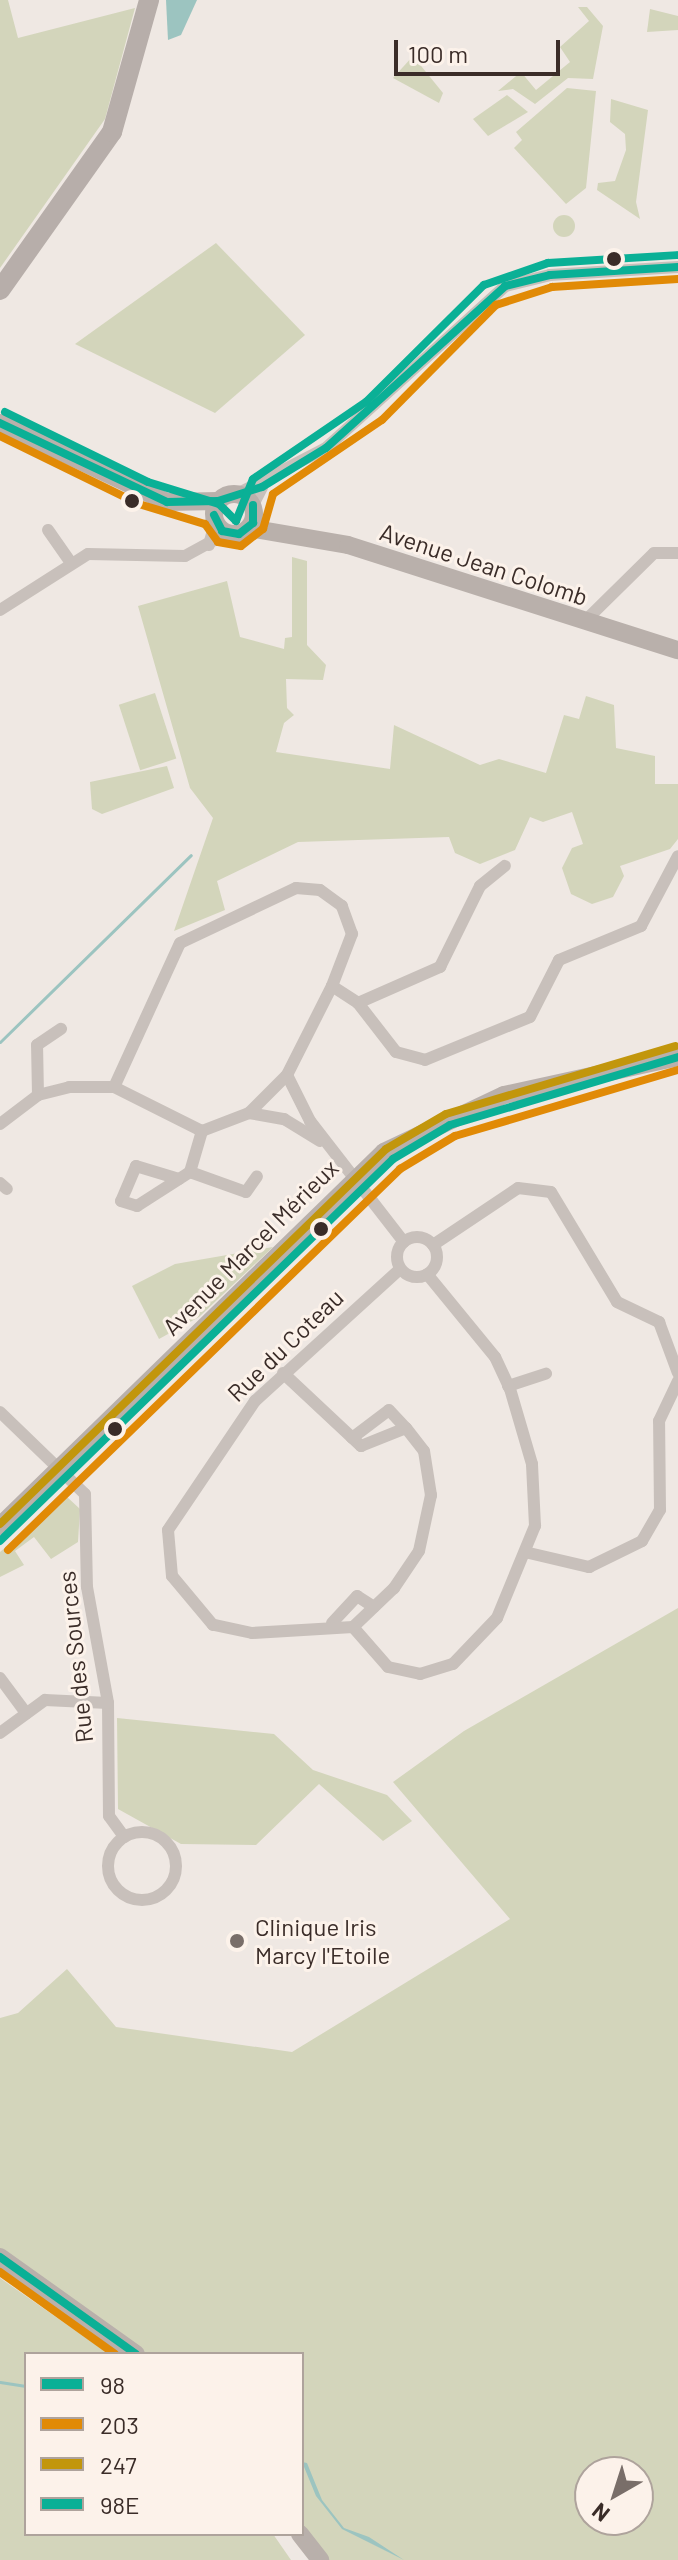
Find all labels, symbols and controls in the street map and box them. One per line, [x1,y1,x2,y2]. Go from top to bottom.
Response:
scale bar [398,24,564,74]
text: 100 m [408,39,468,68]
unlabelled marker [606,251,622,267]
unlabelled marker [124,493,140,509]
street label: Avenue Jean Colomb [376,517,592,611]
street label: Avenue Marcel Mérieux [156,1153,344,1341]
unlabelled marker [313,1221,329,1237]
street label: Rue du Coteau [221,1283,349,1407]
unlabelled marker [107,1421,123,1437]
street label: Rue des Sources [52,1570,98,1744]
place label: Clinique Iris Marcy l'Etoile [255,1913,390,1969]
marker: Clinique Iris Marcy l'Etoile [226,1930,248,1952]
legend [24,2352,304,2536]
text: 98 [100,2370,125,2399]
text: 203 [100,2410,139,2439]
text: 247 [100,2450,137,2479]
north arrow [574,2456,654,2536]
text: 98E [100,2490,140,2519]
text: N [586,2498,614,2528]

